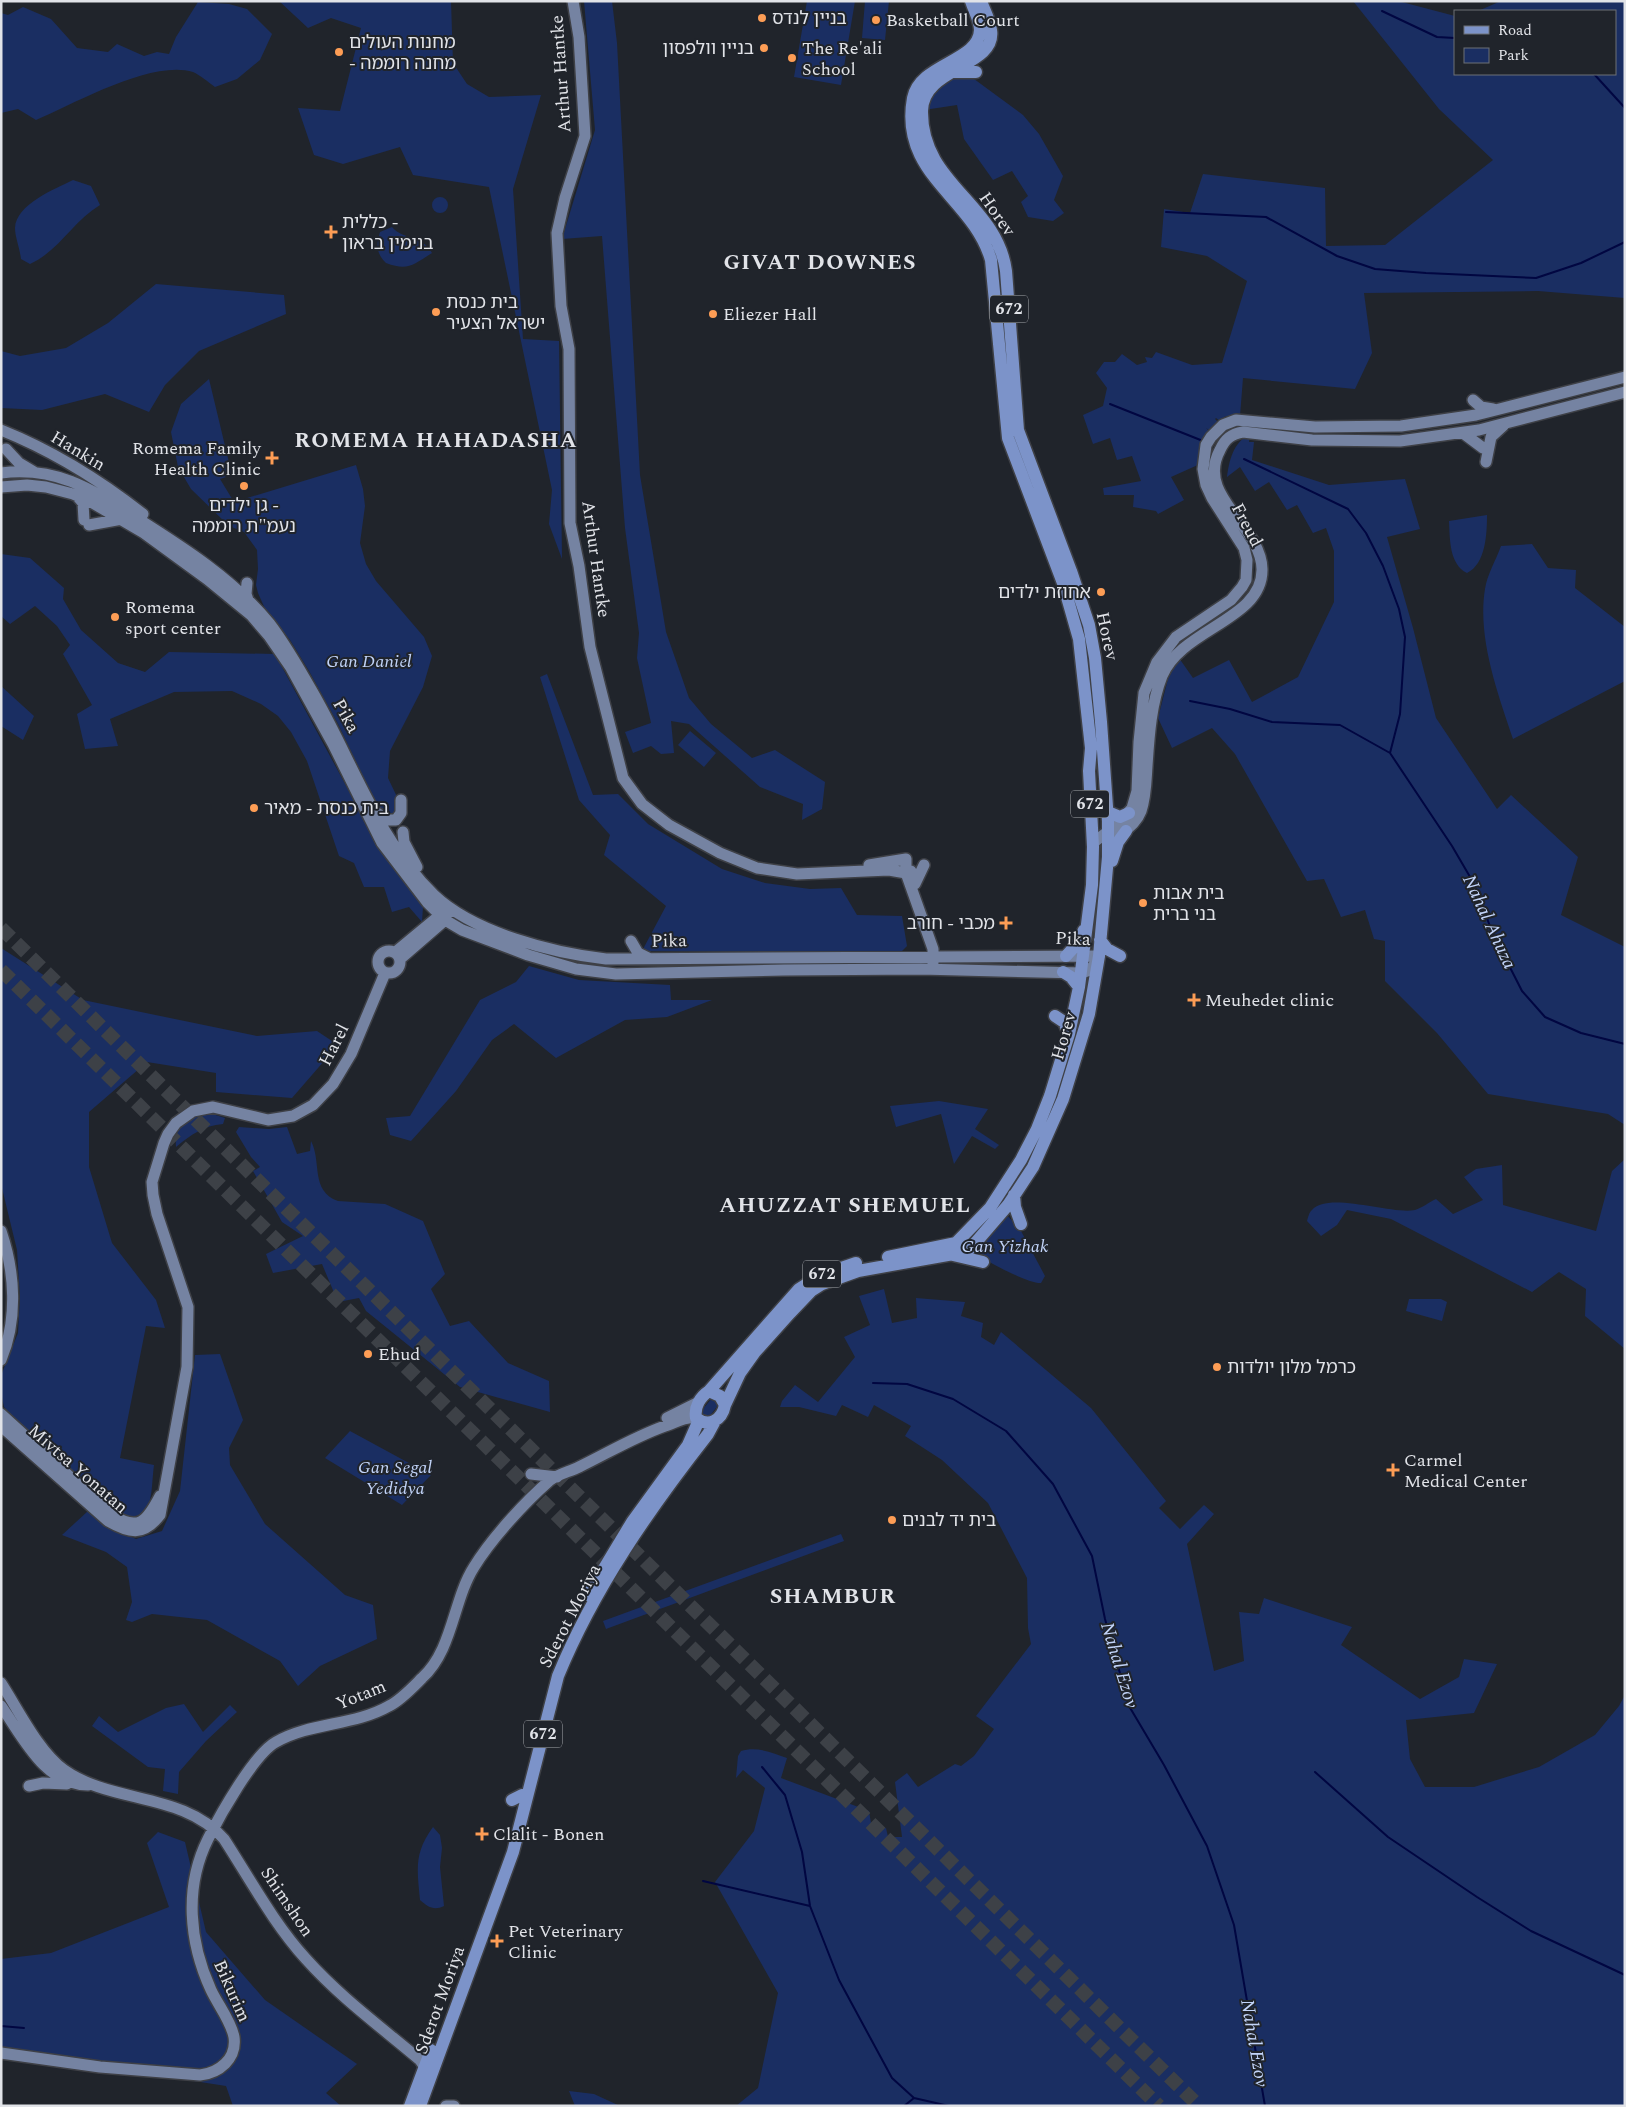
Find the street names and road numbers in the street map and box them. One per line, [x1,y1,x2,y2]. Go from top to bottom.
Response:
street label: Arthur Hantke [543,14,579,134]
street label: Horev [972,186,1023,243]
road number: 672 [990,296,1028,322]
street label: Hankin [45,424,111,478]
street label: Freud [1224,498,1270,552]
street label: Arthur Hantke [574,499,618,619]
street label: Horev [1089,609,1126,664]
street label: Pika [326,694,367,738]
road number: 672 [1071,791,1109,818]
street label: Pika [1055,925,1092,953]
street label: Pika [651,927,687,955]
street label: Horev [1044,1008,1084,1063]
street label: Harel [312,1019,356,1071]
road number: 672 [803,1260,841,1288]
street label: Mivtsa Yonatan [22,1418,134,1520]
street label: Sderot Moriya [532,1559,608,1673]
street label: Yotam [332,1673,390,1717]
road number: 672 [524,1720,562,1748]
street label: Shimshon [254,1861,320,1943]
street label: Sderot Moriya [408,1942,472,2058]
street label: Bikurim [206,1955,258,2027]

